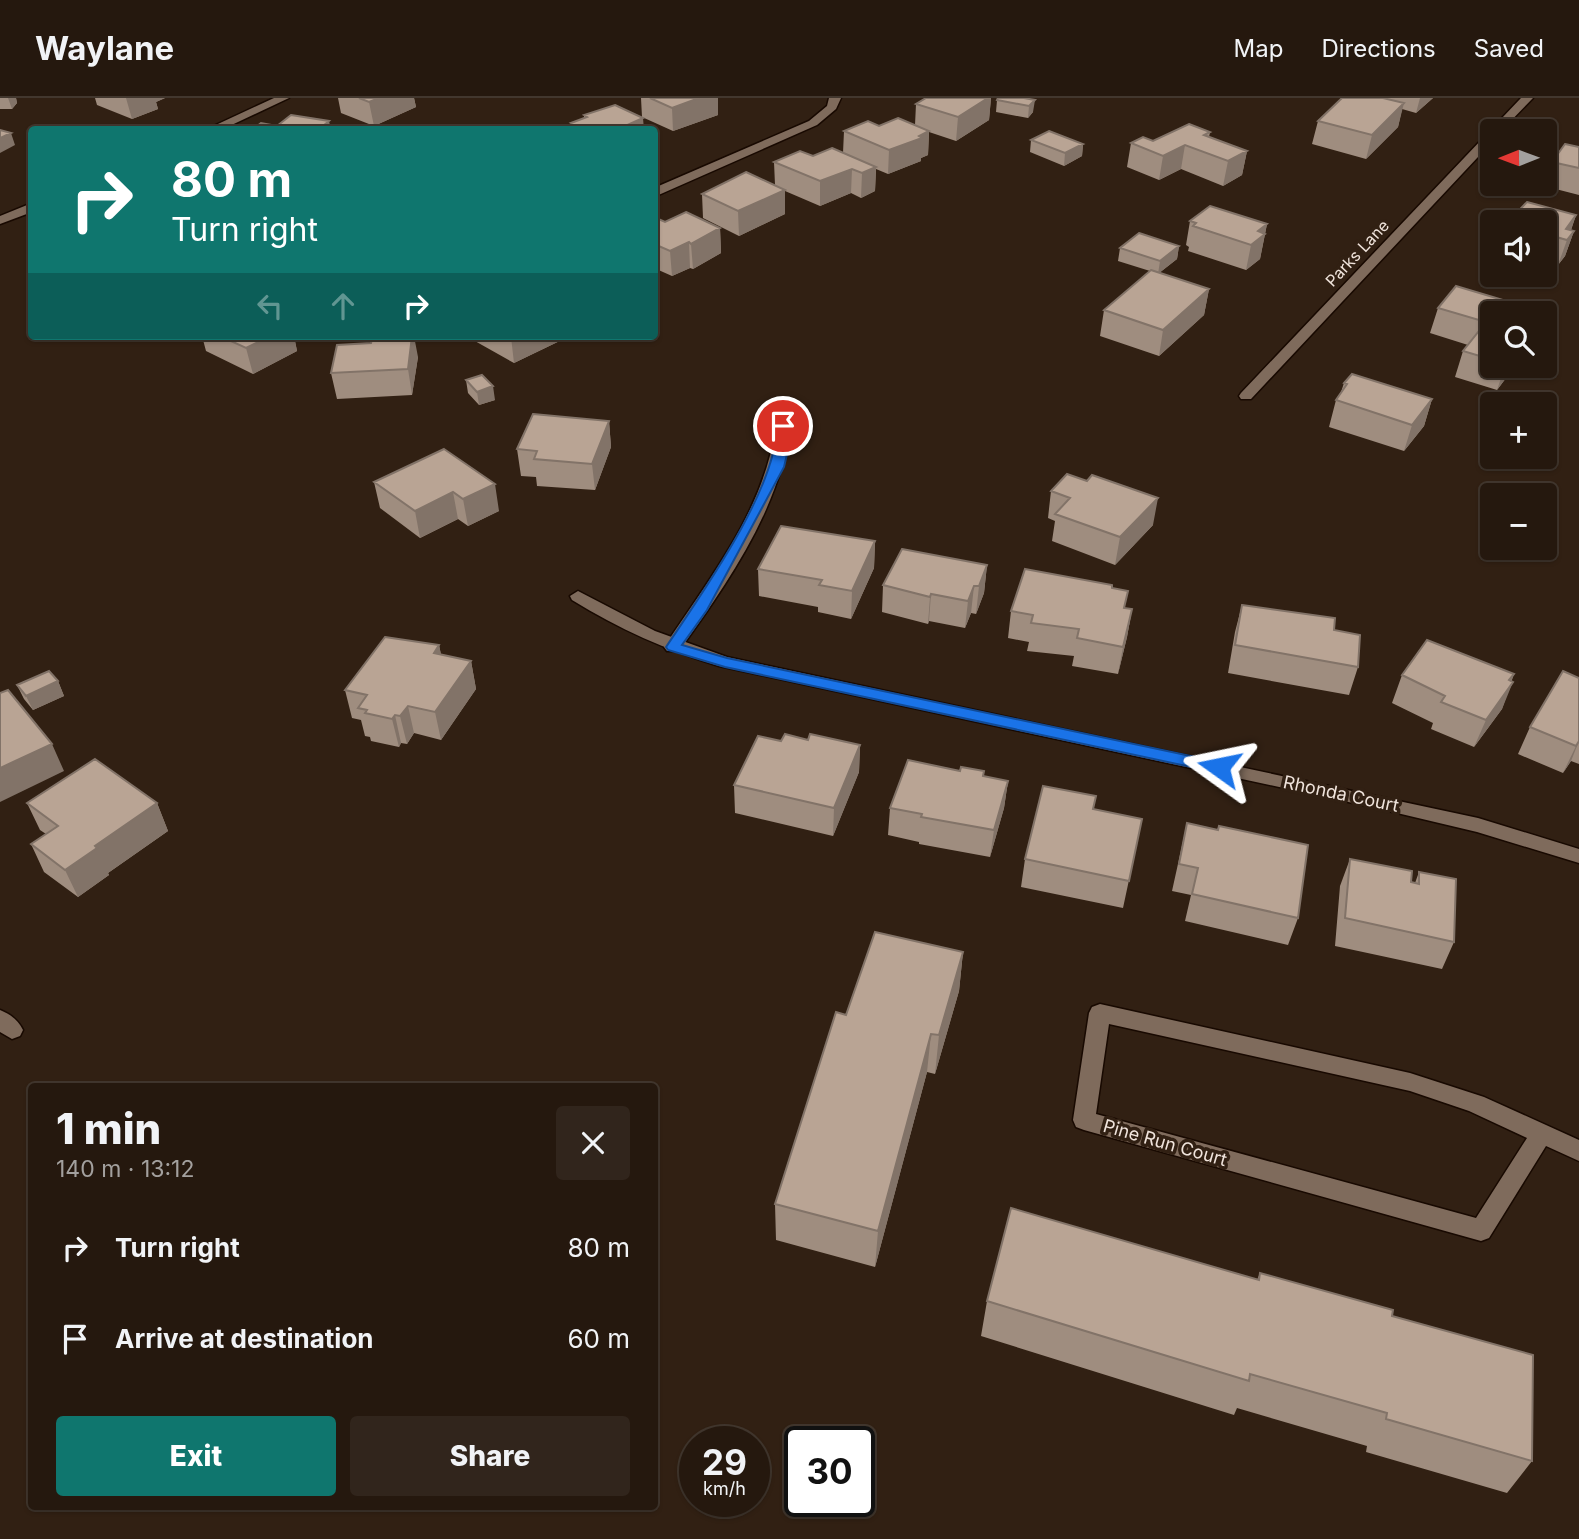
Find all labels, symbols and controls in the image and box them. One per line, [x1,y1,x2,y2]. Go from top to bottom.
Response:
text: Waylane [35,28,174,68]
text: Map [1234,34,1283,63]
text: Directions [1321,34,1436,63]
text: Saved [1474,34,1544,63]
north arrow [1480,119,1558,196]
map controls [1480,119,1557,560]
text: 80 m [171,150,292,209]
icon: right [56,154,147,245]
text: Turn right [171,210,318,249]
button: sound [1480,210,1557,287]
street label: Parks Lane [1321,215,1393,291]
icon: left [251,287,289,325]
icon: ahead [324,287,362,325]
icon: right [397,287,435,325]
button: search [1480,301,1557,378]
button: + [1480,392,1557,469]
pin [753,396,813,456]
icon: arrive [764,407,802,445]
button: − [1480,483,1557,560]
position arrow [1182,730,1256,804]
street label: Rhonda Court [1282,771,1401,816]
text: 1 min [56,1103,161,1154]
button: close [556,1106,630,1180]
street label: Pine Run Court [1101,1115,1229,1170]
text: 140 m · 13:12 [56,1155,194,1183]
icon: right [56,1229,94,1267]
text: Turn right [115,1232,240,1263]
text: 80 m [567,1232,630,1263]
icon: arrive [56,1320,94,1358]
text: Arrive at destination [115,1323,374,1354]
text: 60 m [567,1323,630,1354]
button: Exit [56,1416,336,1496]
button: Share [350,1416,630,1496]
speed limit sign: 30 [784,1426,875,1517]
text: 29 [702,1441,747,1483]
text: km/h [703,1478,746,1499]

